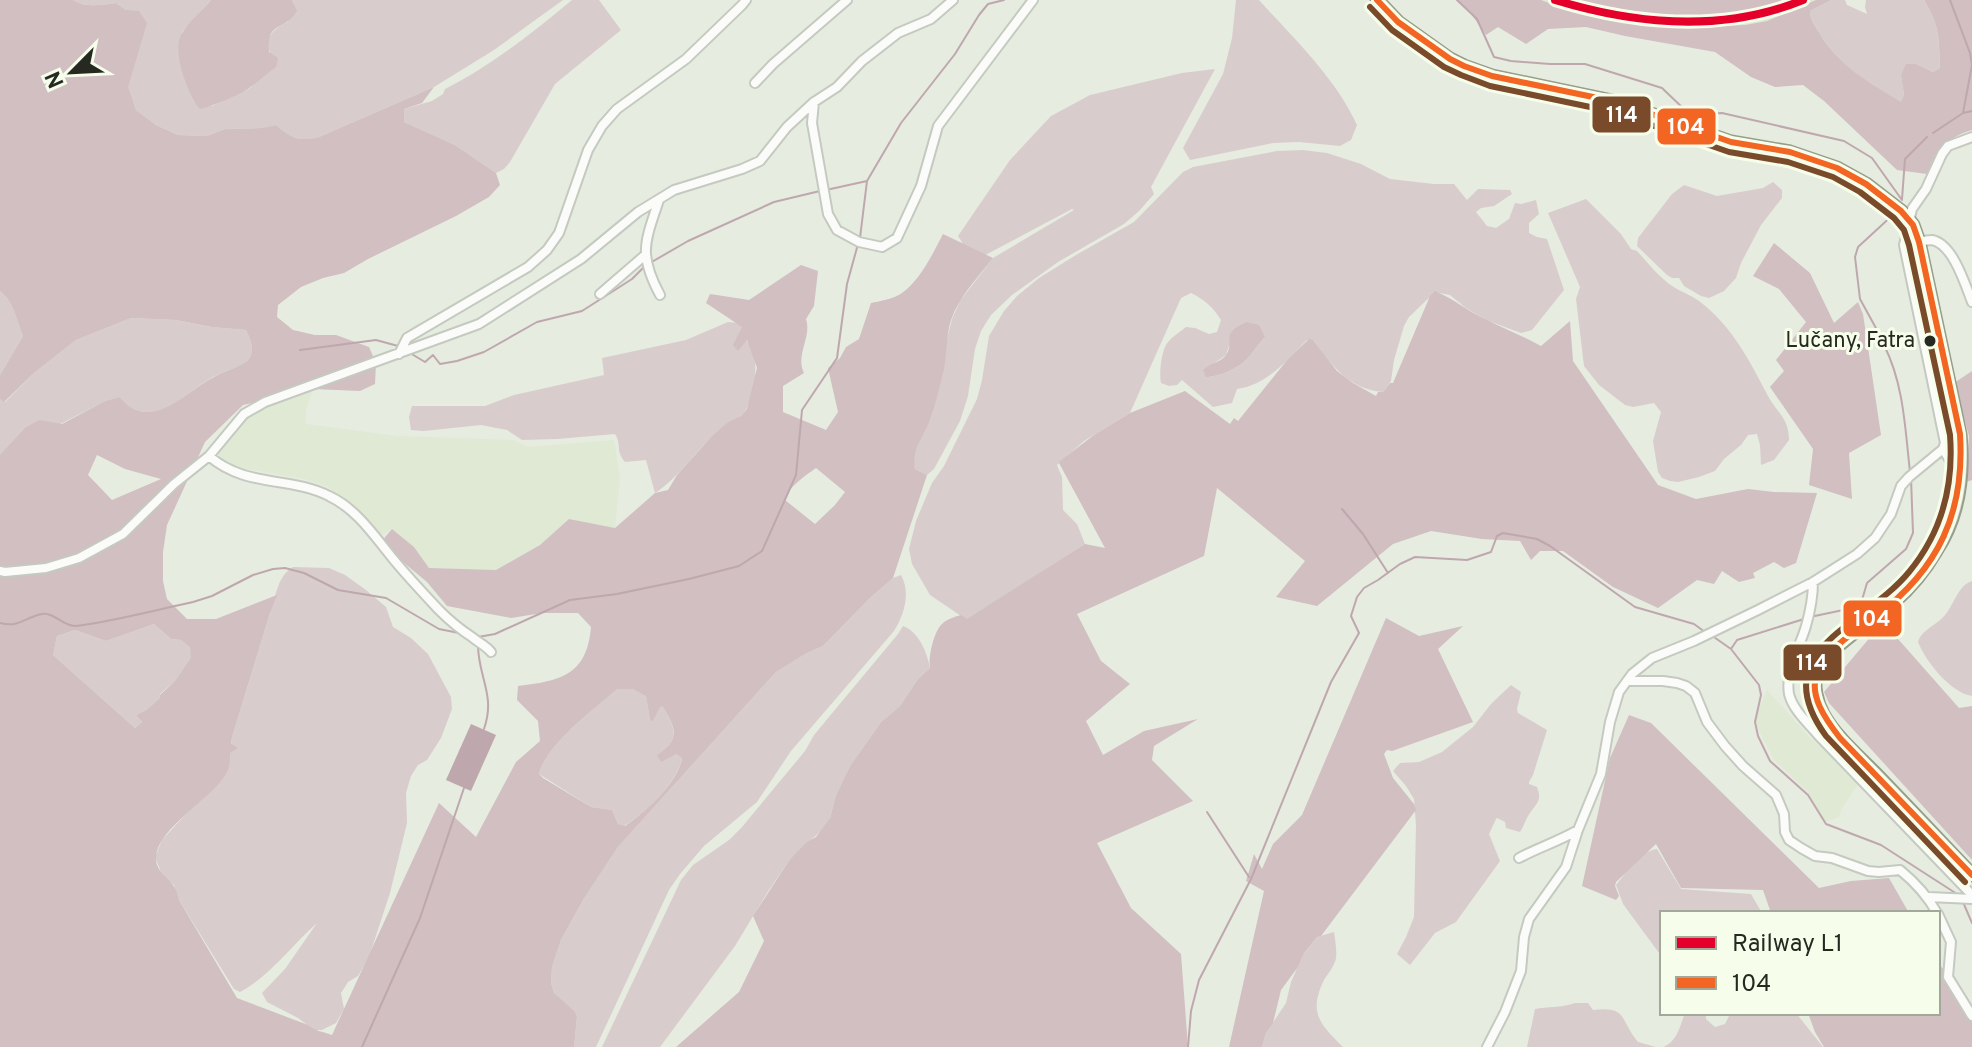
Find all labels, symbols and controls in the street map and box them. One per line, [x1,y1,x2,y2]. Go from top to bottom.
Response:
north arrow [32,32,112,112]
text: N [40,66,72,92]
line badge: 114 [1591,95,1652,134]
text: 114 [1606,103,1638,130]
line badge: 104 [1656,107,1717,146]
text: 104 [1667,115,1705,142]
place label: Lučany, Fatra [1785,328,1915,355]
marker: Lučany, Fatra [1922,333,1938,349]
line badge: 104 [1842,599,1903,638]
text: 104 [1853,607,1891,634]
line badge: 114 [1782,643,1843,682]
text: 114 [1796,651,1828,678]
legend [1660,911,1940,1015]
text: Railway L1 [1732,930,1843,960]
text: 104 [1732,970,1771,1000]

